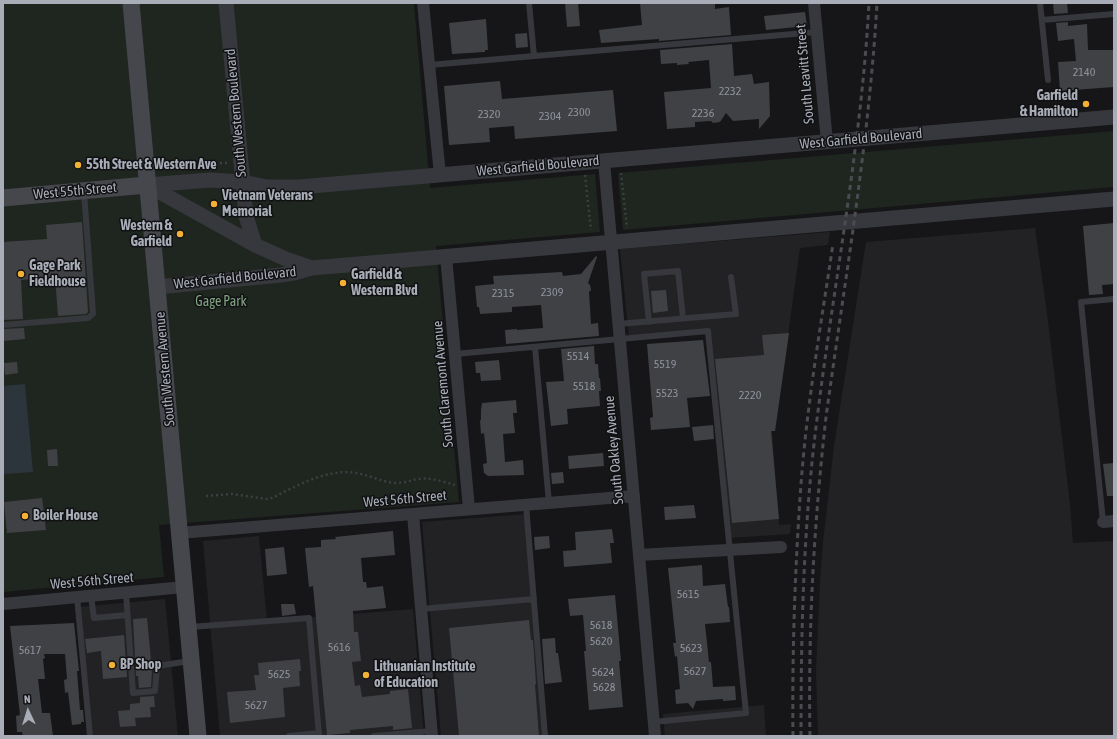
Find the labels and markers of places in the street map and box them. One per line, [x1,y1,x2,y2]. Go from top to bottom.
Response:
place label: Garfield & Hamilton [1020,88,1078,120]
marker: Garfield & Hamilton [1081,99,1091,109]
place label: 55th Street & Western Ave [86,157,217,173]
marker: 55th Street & Western Ave [73,160,83,170]
place label: Vietnam Veterans Memorial [222,188,313,220]
marker: Vietnam Veterans Memorial [209,199,219,209]
place label: Western & Garfield [121,218,172,250]
marker: Western & Garfield [175,229,185,239]
place label: Gage Park Fieldhouse [29,258,86,290]
place label: Garfield & Western Blvd [351,267,418,300]
marker: Gage Park Fieldhouse [16,269,26,279]
marker: Garfield & Western Blvd [338,278,348,288]
place label: Boiler House [33,508,98,524]
marker: Boiler House [20,511,30,521]
place label: BP Shop [120,657,161,673]
place label: Lithuanian Institute of Education [374,659,476,692]
marker: BP Shop [107,660,117,670]
marker: Lithuanian Institute of Education [361,670,371,680]

